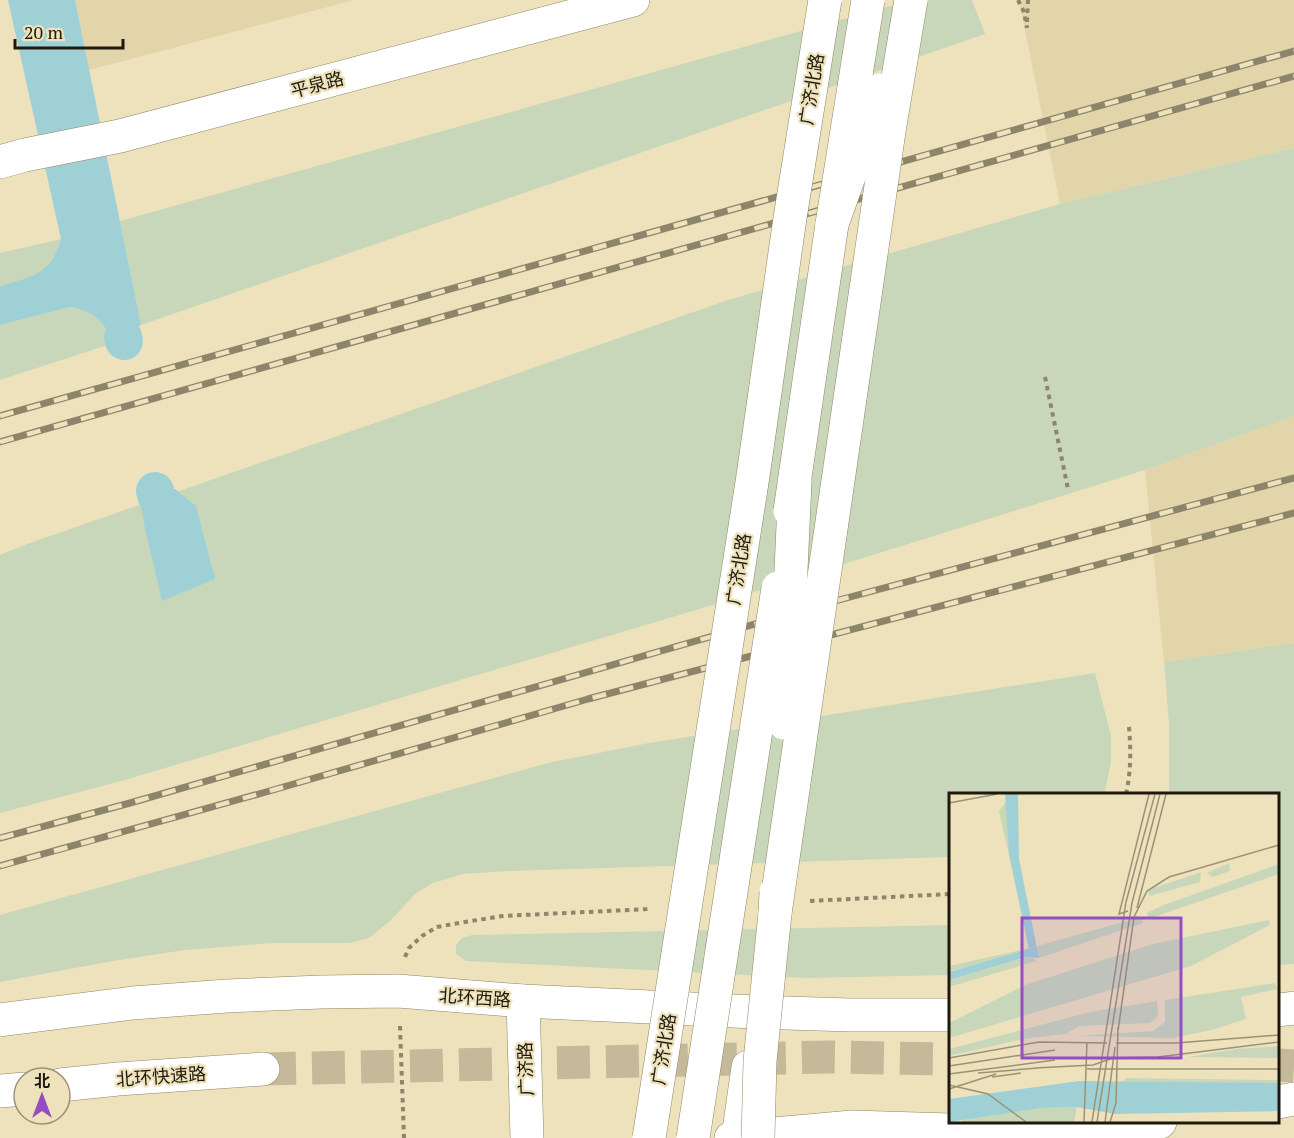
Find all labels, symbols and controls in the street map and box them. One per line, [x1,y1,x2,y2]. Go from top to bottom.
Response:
scale bar [15,12,123,50]
text: 20 m [24,20,64,44]
street label: 广济北路 [794,52,828,126]
street label: 平泉路 [288,65,346,103]
street label: 广济北路 [721,532,755,606]
inset map [949,793,1279,1123]
street label: 北环西路 [438,983,512,1011]
street label: 广济北路 [646,1012,680,1086]
street label: 广济路 [512,1042,538,1096]
street label: 北环快速路 [115,1061,207,1091]
north arrow [12,1066,72,1126]
text: 北 [34,1070,50,1092]

